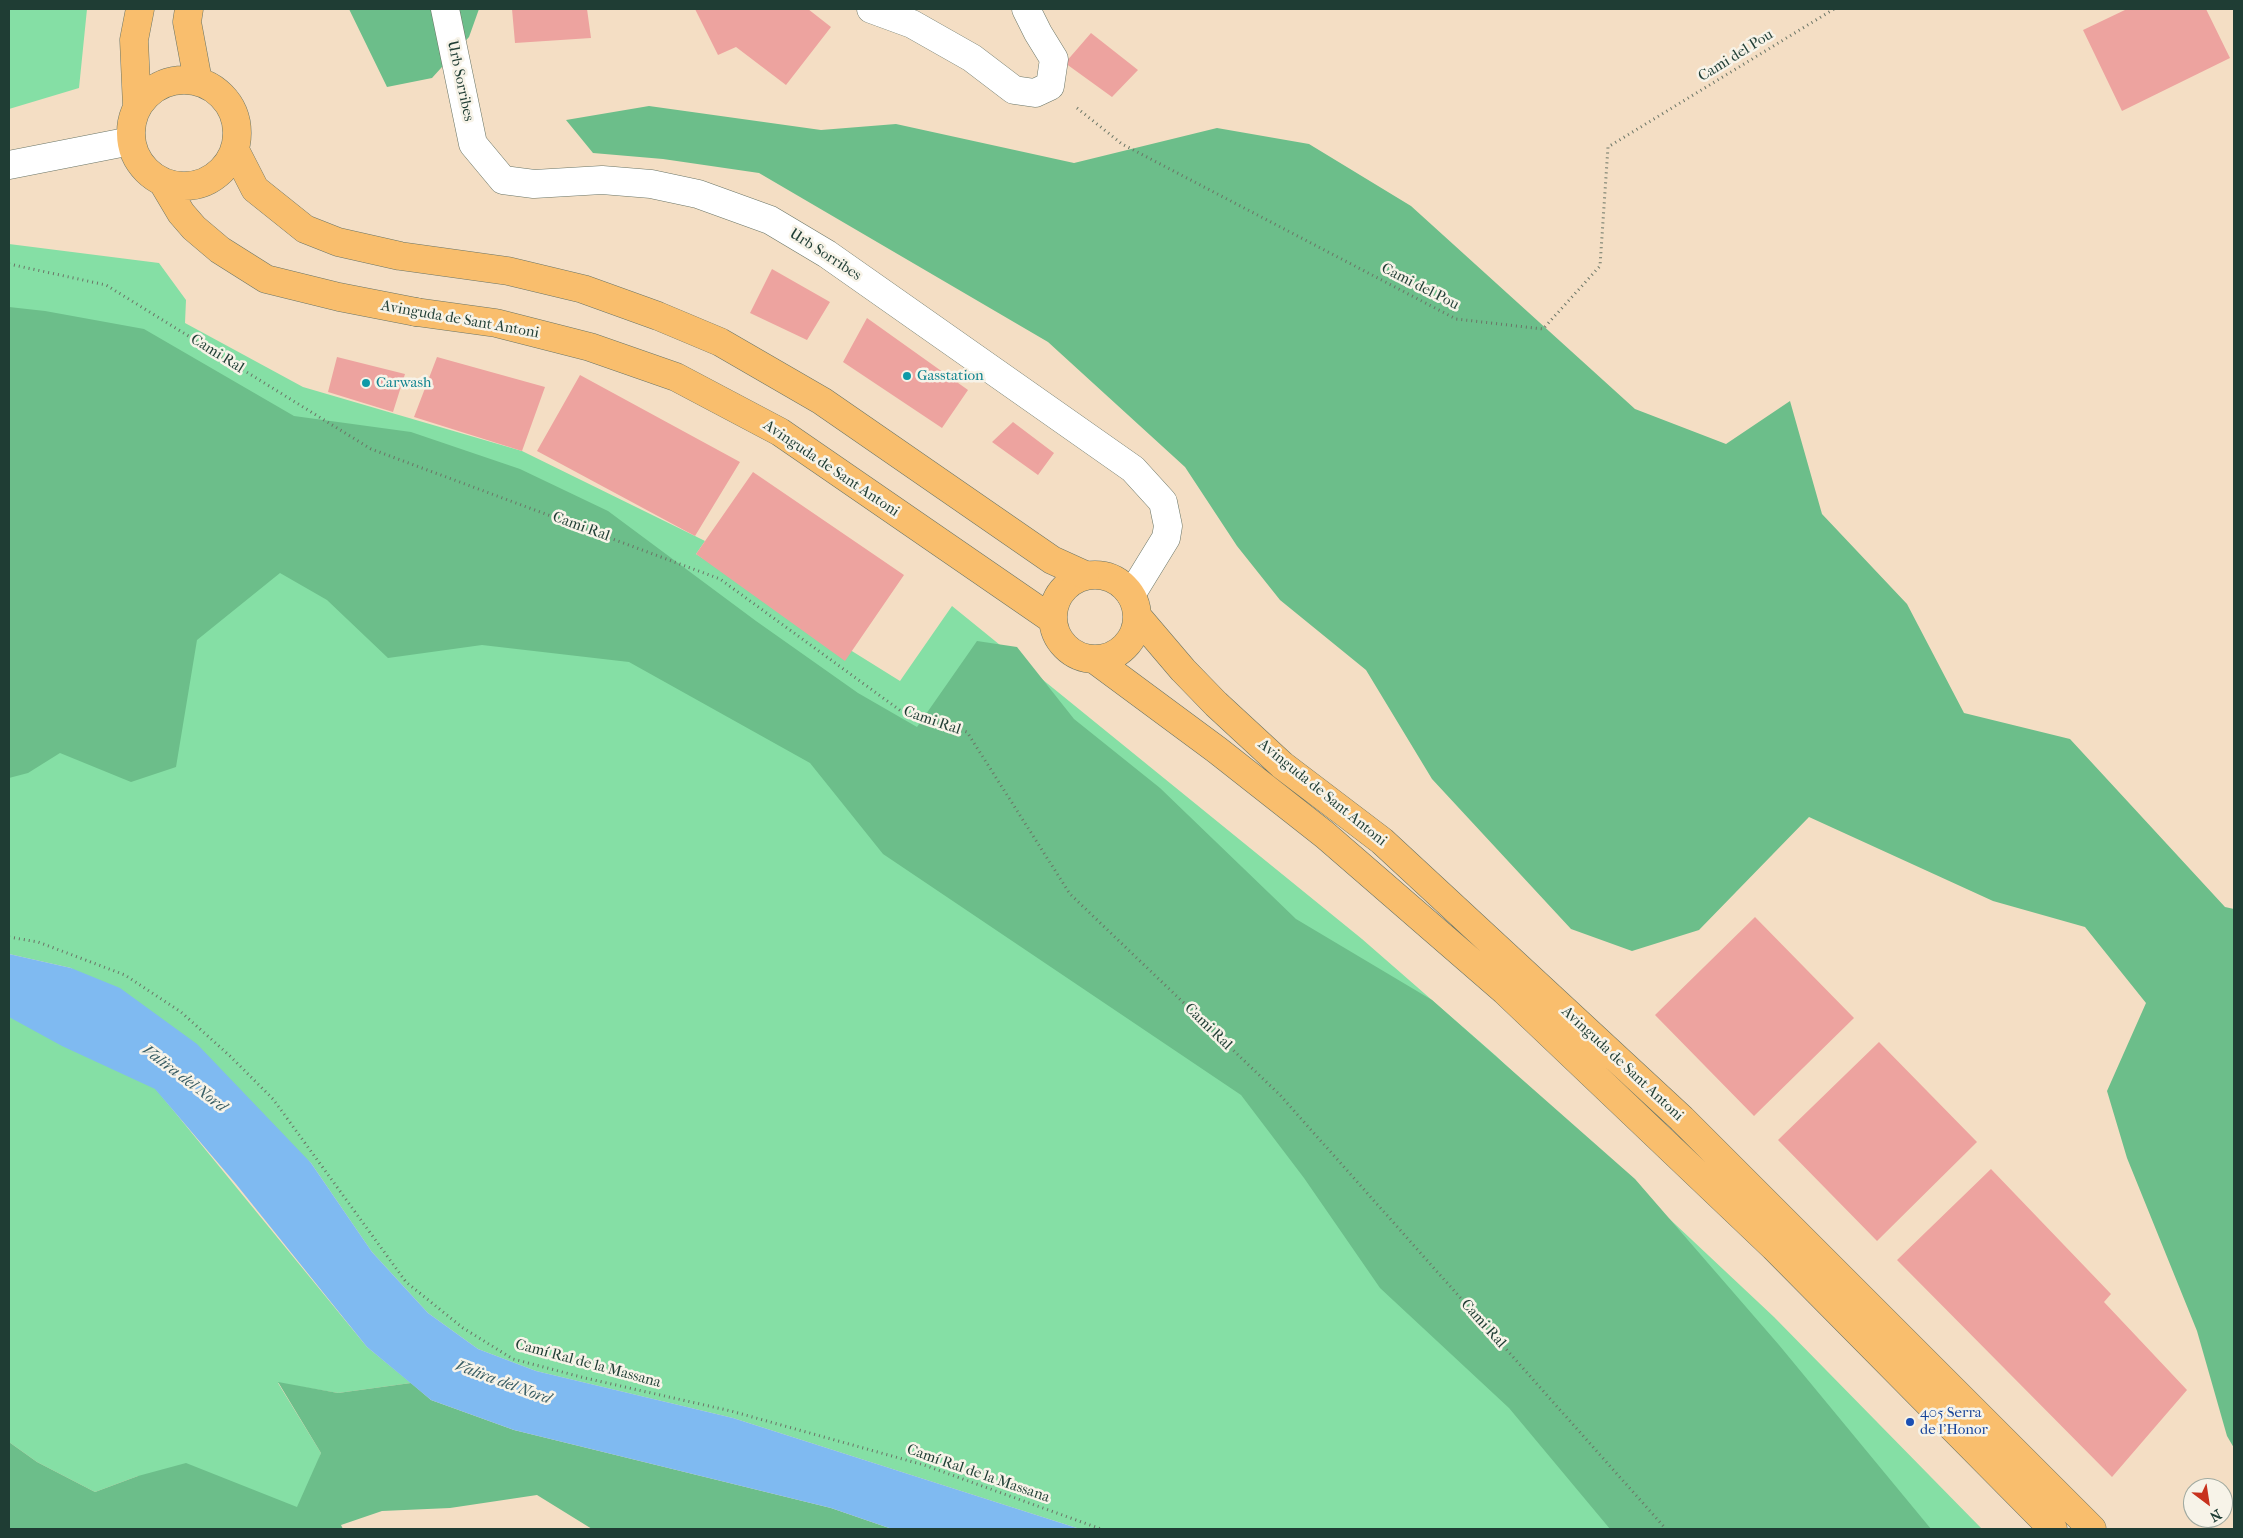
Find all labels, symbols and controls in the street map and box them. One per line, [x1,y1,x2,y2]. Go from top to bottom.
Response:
street label: Cami del Pou [1695,26,1777,86]
street label: Urb Sorribes [443,39,477,123]
street label: Urb Sorribes [786,225,864,285]
street label: Cami del Pou [1378,260,1462,314]
street label: Avinguda de Sant Antoni [380,297,540,343]
street label: Cami Ral [187,331,247,377]
place label: Gasstation [917,367,984,385]
marker: Gasstation [901,370,913,382]
place label: Carwash [376,374,431,392]
marker: Carwash [360,377,372,389]
street label: Avinguda de Sant Antoni [760,417,902,521]
street label: Cami Ral [550,508,612,546]
street label: Cami Ral [901,703,963,739]
street label: Avinguda de Sant Antoni [1254,736,1390,850]
street label: Cami Ral [1180,1000,1236,1054]
street label: Avinguda de Sant Antoni [1557,1003,1687,1125]
water label: Valira del Nord [138,1041,230,1117]
street label: Cami Ral [1456,1296,1510,1352]
street label: Camí Ral de la Massana [513,1336,663,1392]
water label: Valira del Nord [453,1357,553,1409]
place label: 405 Serra de l'Honor [1920,1404,1988,1439]
marker: 405 Serra de l'Honor [1904,1416,1916,1428]
street label: Camí Ral de la Massana [904,1441,1052,1507]
north arrow [2183,1478,2233,1528]
text: N [2207,1505,2224,1525]

